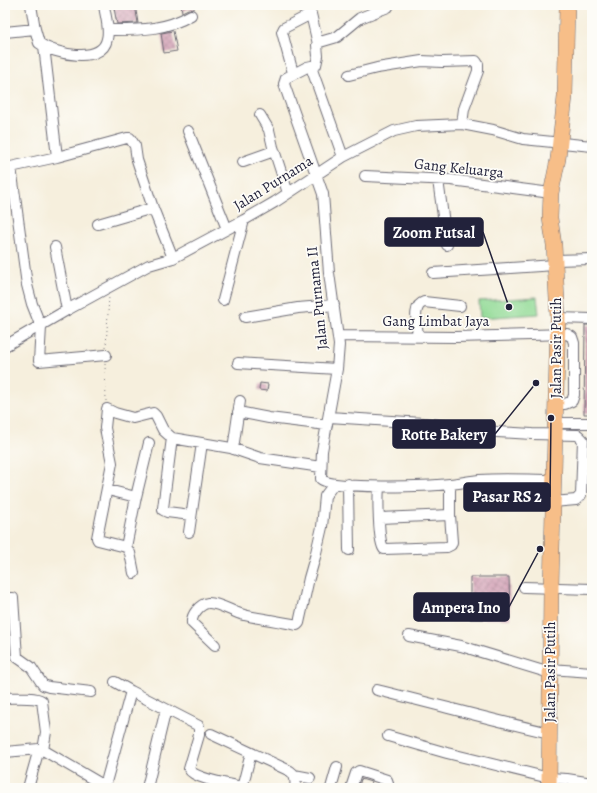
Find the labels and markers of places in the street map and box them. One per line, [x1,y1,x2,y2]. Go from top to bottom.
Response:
callout: Zoom Futsal [385,218,483,246]
callout: Rotte Bakery [393,420,495,448]
callout: Pasar RS 2 [464,483,550,511]
callout: Ampera Ino [414,593,509,621]

